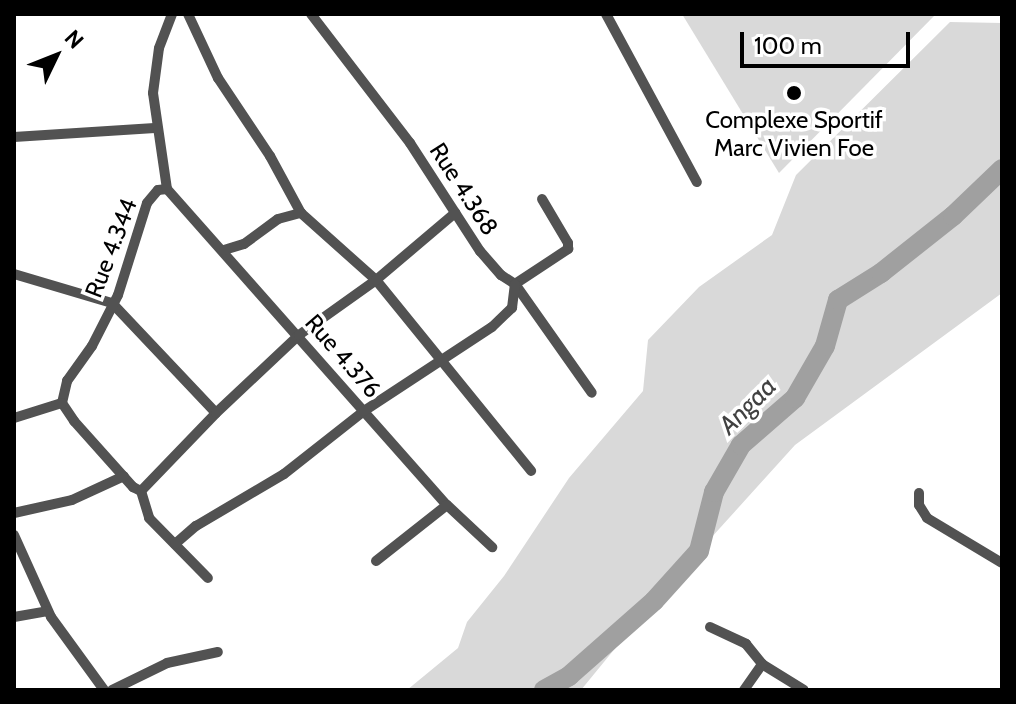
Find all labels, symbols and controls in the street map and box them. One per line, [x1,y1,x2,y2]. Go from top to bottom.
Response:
north arrow [16,16,96,96]
scale bar [744,16,914,66]
text: N [59,24,89,54]
text: 100 m [754,31,822,60]
marker: Complexe Sportif Marc Vivien Foe [785,84,803,102]
place label: Complexe Sportif Marc Vivien Foe [705,106,883,162]
street label: Rue 4.368 [424,137,504,241]
street label: Rue 4.344 [79,194,143,302]
street label: Rue 4.376 [299,308,387,404]
water label: Angaa [713,371,783,441]

